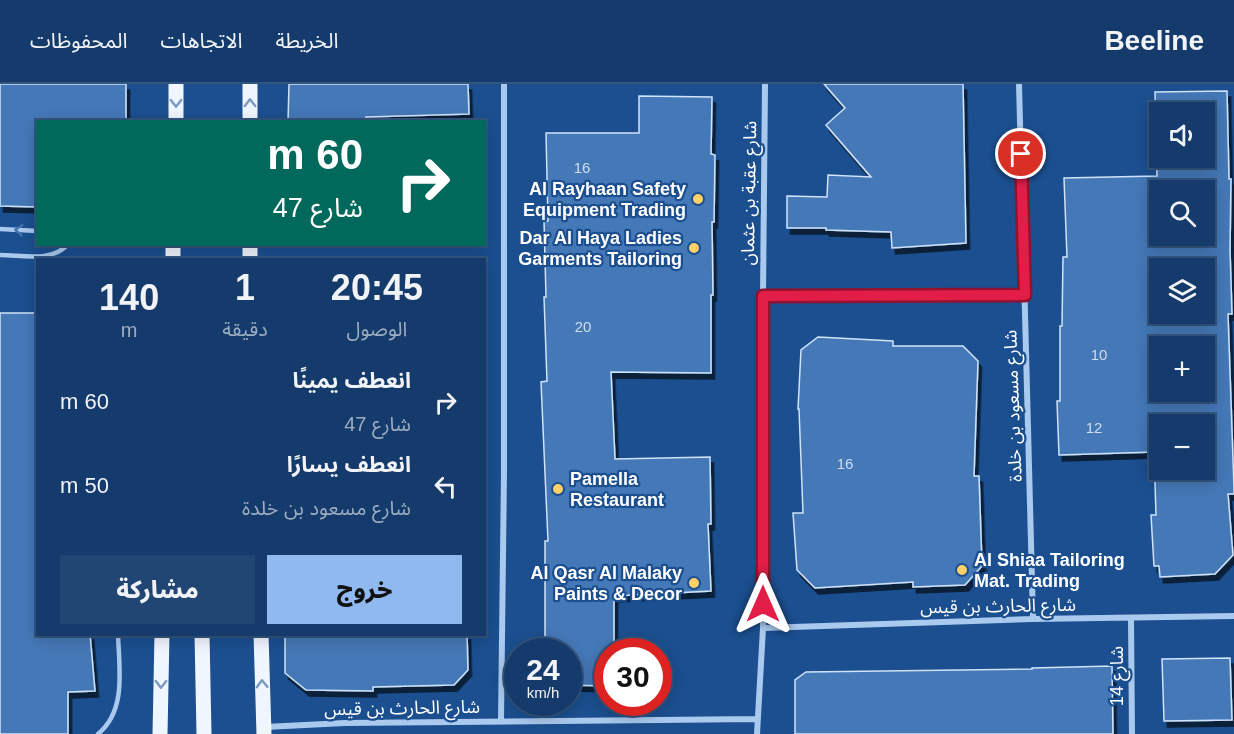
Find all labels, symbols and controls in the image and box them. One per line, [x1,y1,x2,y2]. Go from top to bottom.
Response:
text: Beeline [1104,25,1204,56]
text: المحفوظات [30,29,127,52]
text: الاتجاهات [160,29,242,52]
text: الخريطة [275,29,338,52]
one-way arrow [170,98,182,107]
one-way arrow [244,98,256,107]
map controls [1149,102,1215,480]
button: sound [1149,102,1215,168]
street label: شارع عقبة بن عثمان [738,120,764,266]
pin [995,128,1046,179]
text: 60 m [267,131,363,178]
icon: arrive [1004,137,1037,170]
icon: right [384,144,462,222]
house number: 16 [574,159,590,176]
place label: Al Rayhaan Safety Equipment Trading [523,179,686,220]
button: search [1149,180,1215,246]
marker: Al Rayhaan Safety Equipment Trading [691,192,705,206]
text: شارع 47 [273,193,363,223]
one-way arrow [14,224,23,237]
place label: Dar Al Haya Ladies Garments Tailoring [518,228,682,269]
marker: Dar Al Haya Ladies Garments Tailoring [687,241,701,255]
button: layers [1149,258,1215,324]
text: 1 [235,267,255,308]
text: 20:45 [331,267,423,308]
text: 140 [99,277,159,318]
text: دقيقة [222,318,268,340]
text: الوصول [346,318,407,340]
house number: 20 [575,318,591,335]
text: m [121,319,137,341]
street label: شارع مسعود بن خلدة [1000,329,1030,482]
button: + [1149,336,1215,402]
house number: 10 [1091,346,1107,363]
text: انعطف يمينًا [292,368,411,393]
icon: right [429,386,462,419]
text: 60 m [60,389,109,414]
text: شارع 47 [344,413,411,435]
button: − [1149,414,1215,480]
house number: 12 [1086,419,1102,436]
text: انعطف يسارًا [287,452,411,477]
house number: 16 [837,455,853,472]
place label: Pamella Restaurant [570,469,664,510]
icon: left [429,470,462,503]
text: 50 m [60,473,109,498]
marker: Pamella Restaurant [551,482,565,496]
text: شارع مسعود بن خلدة [242,497,411,519]
place label: Al Shiaa Tailoring Mat. Trading [974,550,1125,591]
button: مشاركة [60,555,255,624]
button: خروج [267,555,462,624]
place label: Al Qasr Al Malaky Paints & Decor [531,563,682,604]
marker: Al Shiaa Tailoring Mat. Trading [955,563,969,577]
position arrow [731,572,795,636]
marker: Al Qasr Al Malaky Paints & Decor [687,576,701,590]
street label: شارع الحارث بن قيس [920,595,1076,621]
speed limit sign: 30 [594,638,672,716]
street label: شارع 14 [1107,646,1131,706]
text: 24 [526,653,560,686]
one-way arrow [155,680,167,689]
one-way arrow [256,680,269,689]
text: km/h [527,684,559,701]
street label: شارع الحارث بن قيس [324,697,480,723]

